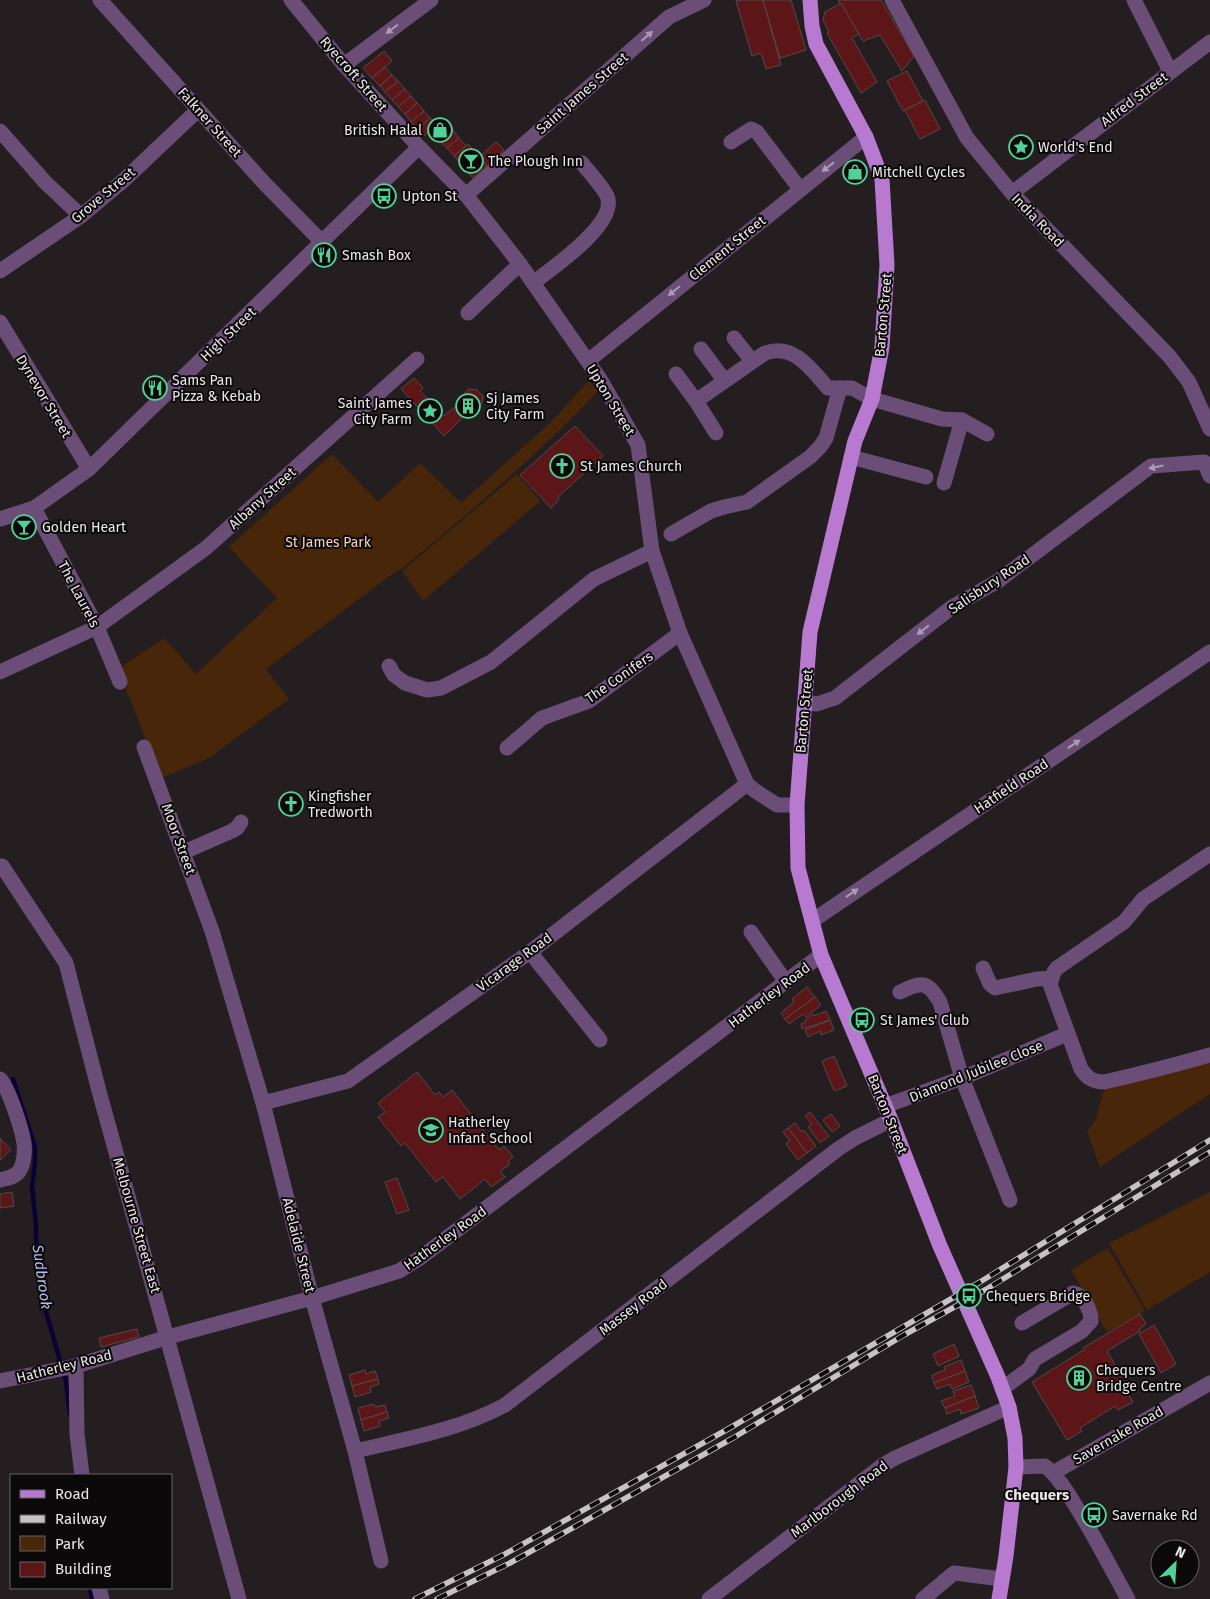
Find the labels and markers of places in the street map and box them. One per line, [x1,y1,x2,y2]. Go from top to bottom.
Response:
shop icon: British Halal [427,117,453,143]
place label: British Halal [344,122,422,139]
place icon: World's End [1008,134,1034,160]
place label: World's End [1038,139,1113,156]
bar icon: The Plough Inn [458,148,484,174]
place label: The Plough Inn [488,153,583,170]
shop icon: Mitchell Cycles [842,159,868,185]
place label: Mitchell Cycles [872,164,965,181]
bus stop icon: Upton St [371,183,397,209]
place label: Upton St [402,188,458,205]
restaurant icon: Smash Box [311,242,337,268]
place label: Smash Box [342,247,411,264]
place label: Sams Pan Pizza & Kebab [172,372,261,405]
restaurant icon: Sams Pan Pizza & Kebab [142,375,168,401]
place label: Sj James City Farm [486,390,544,423]
building icon: Sj James City Farm [455,393,481,419]
place label: Saint James City Farm [338,395,412,428]
place icon: Saint James City Farm [417,398,443,424]
church icon: St James Church [549,453,575,479]
place label: St James Church [580,458,682,475]
bar icon: Golden Heart [11,514,37,540]
place label: Golden Heart [42,519,127,536]
place label: Kingfisher Tredworth [308,788,373,821]
church icon: Kingfisher Tredworth [278,791,304,817]
bus stop icon: St James' Club [849,1007,875,1033]
place label: St James' Club [880,1012,969,1029]
place label: Hatherley Infant School [448,1114,532,1147]
school or university icon: Hatherley Infant School [418,1117,444,1143]
bus stop icon: Chequers Bridge [956,1283,982,1309]
place label: Chequers Bridge [986,1288,1090,1305]
place label: Chequers Bridge Centre [1096,1362,1182,1395]
building icon: Chequers Bridge Centre [1066,1365,1092,1391]
bus stop icon: Savernake Rd [1081,1502,1107,1528]
place label: Savernake Rd [1112,1507,1198,1524]

